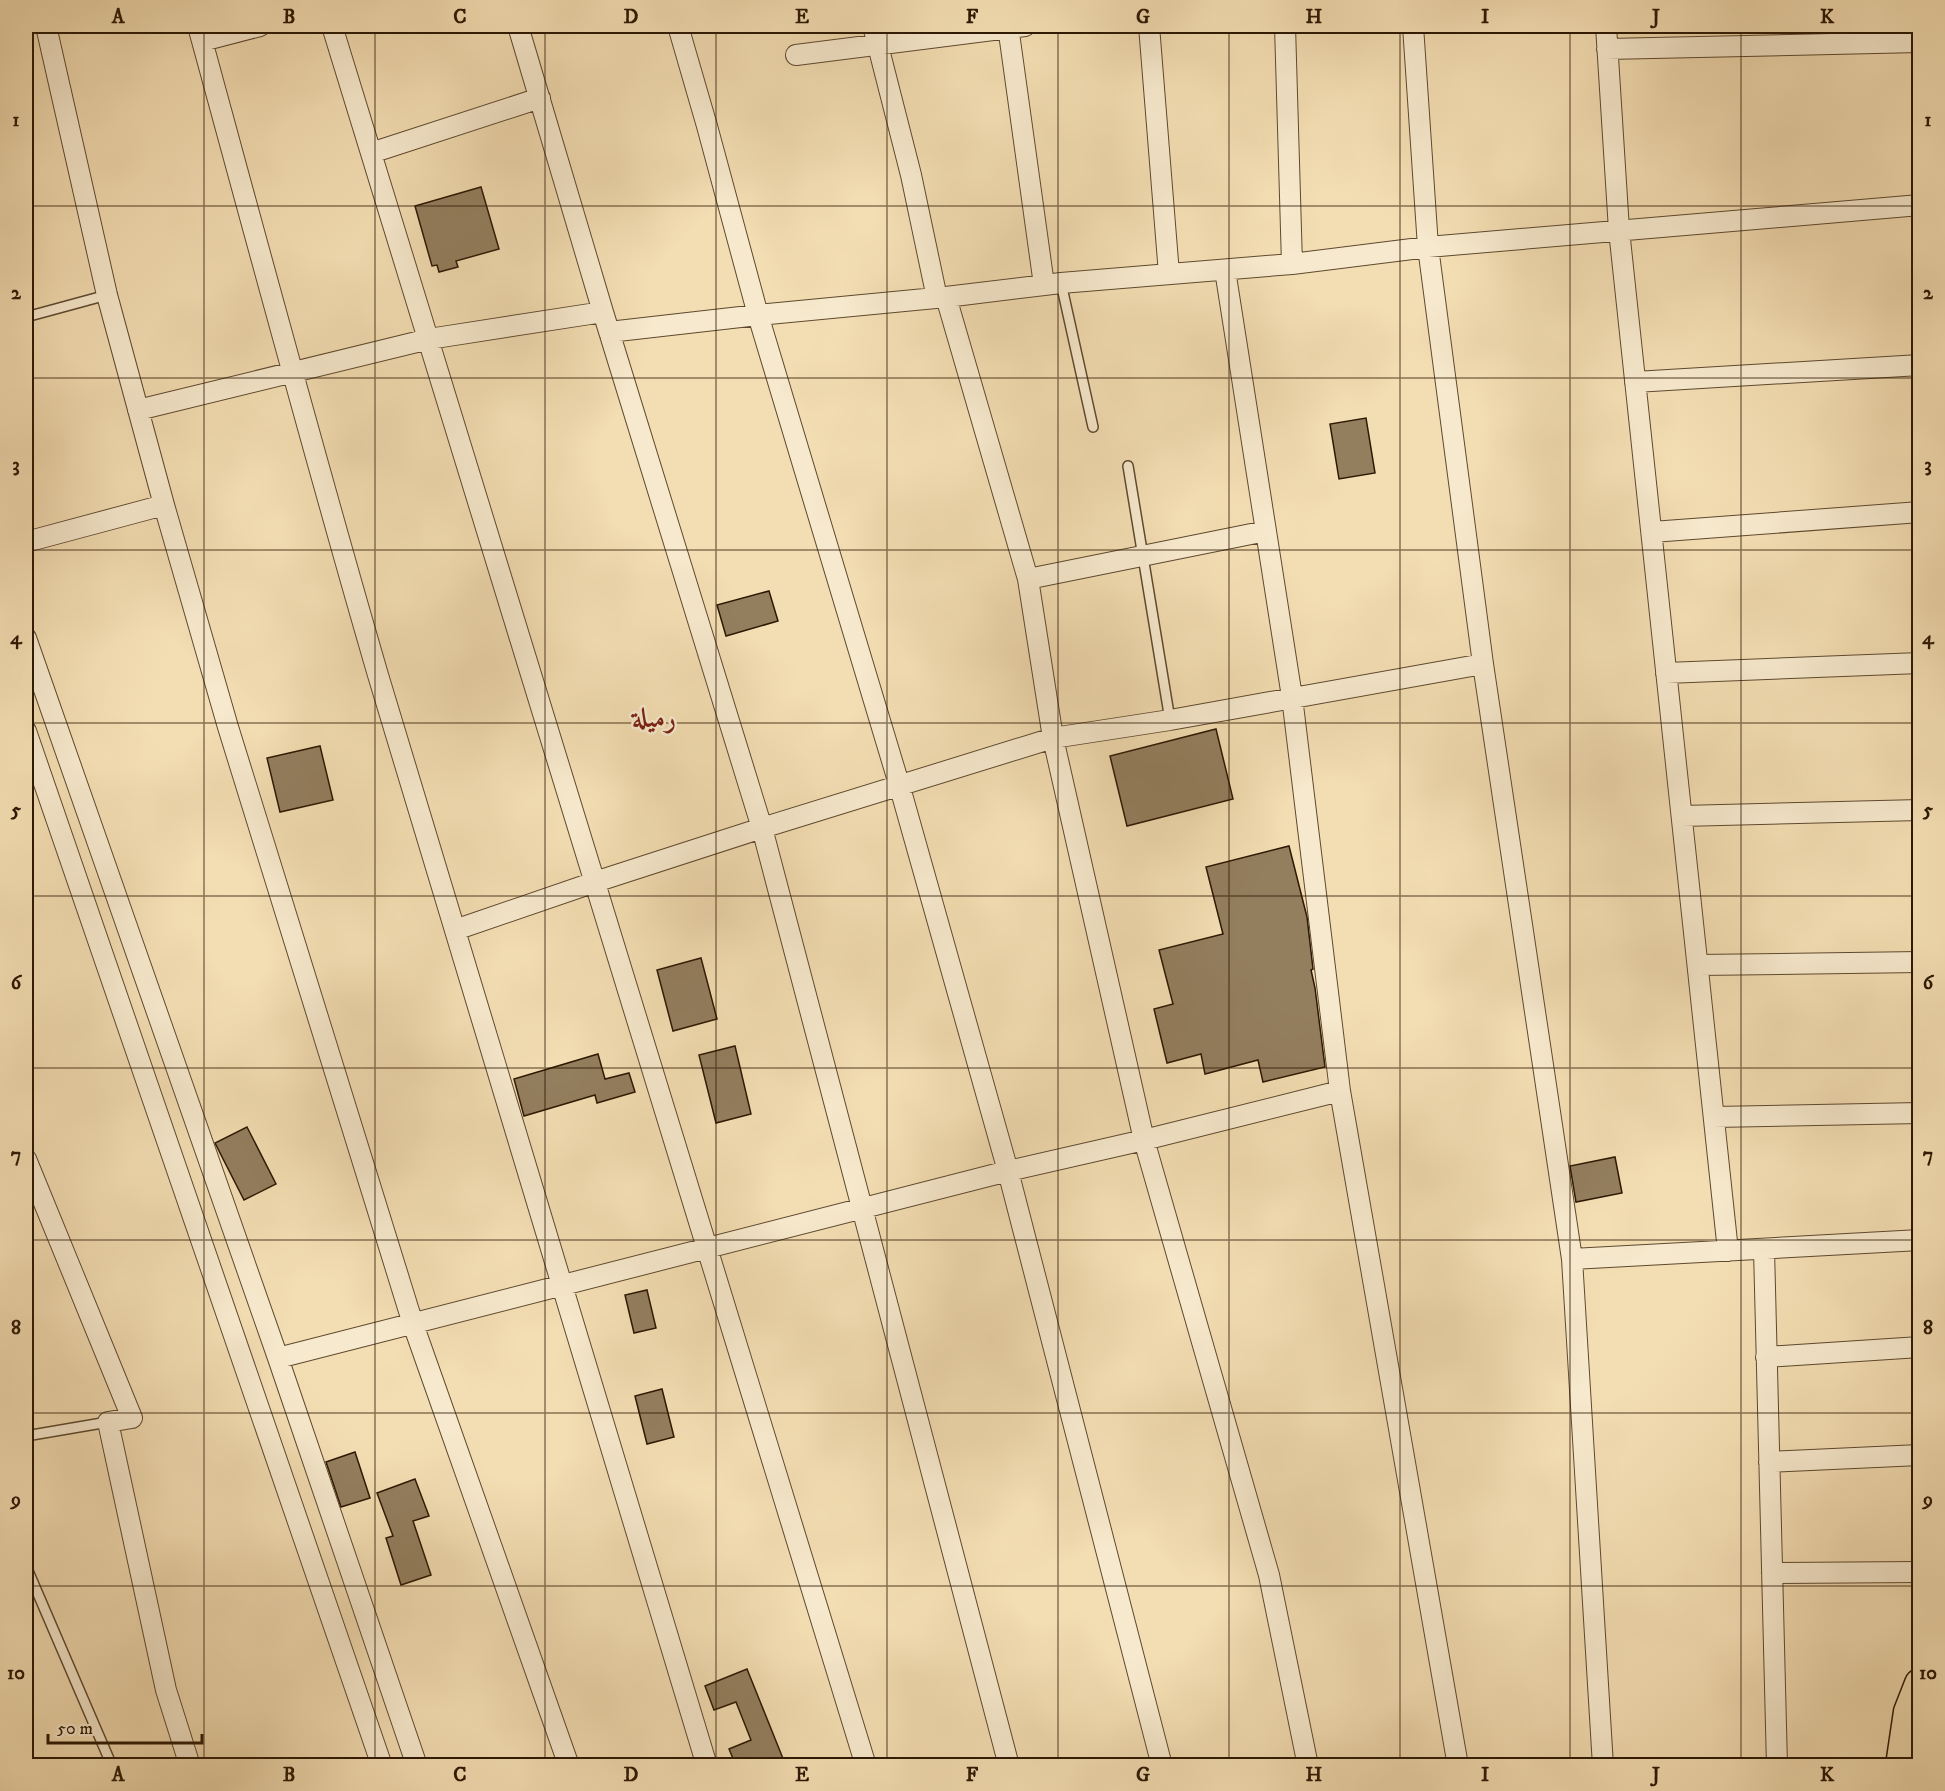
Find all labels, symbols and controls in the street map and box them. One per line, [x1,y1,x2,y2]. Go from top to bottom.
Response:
text: A [111,5,126,30]
text: B [283,5,295,30]
text: C [453,5,467,30]
text: D [624,5,639,30]
text: E [795,5,809,30]
text: F [966,5,979,30]
text: G [1136,5,1150,30]
text: H [1306,5,1323,30]
text: I [1481,5,1489,30]
text: J [1650,5,1660,30]
text: K [1820,5,1835,30]
text: 1 [12,108,20,133]
text: 1 [1924,108,1932,133]
text: 2 [11,281,22,306]
text: 2 [1923,281,1934,306]
text: 3 [12,453,20,478]
text: 3 [1924,453,1932,478]
text: 4 [10,626,23,651]
text: 4 [1922,626,1935,651]
district label: رميلة [630,702,676,736]
text: 5 [10,798,21,823]
text: 5 [1922,798,1933,823]
text: 6 [11,971,23,996]
text: 6 [1923,971,1935,996]
text: 7 [11,1143,21,1168]
text: 7 [1923,1143,1933,1168]
text: 8 [11,1316,21,1341]
text: 8 [1923,1316,1933,1341]
text: 9 [9,1488,21,1513]
text: 9 [1921,1488,1933,1513]
text: 10 [7,1661,25,1686]
text: 10 [1919,1661,1937,1686]
scale bar [48,1707,202,1745]
text: 50 m [57,1718,93,1740]
text: A [111,1763,126,1788]
text: B [283,1763,295,1788]
text: C [453,1763,467,1788]
text: D [624,1763,639,1788]
text: E [795,1763,809,1788]
text: F [966,1763,979,1788]
text: G [1136,1763,1150,1788]
text: H [1306,1763,1323,1788]
text: I [1481,1763,1489,1788]
text: J [1650,1763,1660,1788]
text: K [1820,1763,1835,1788]

